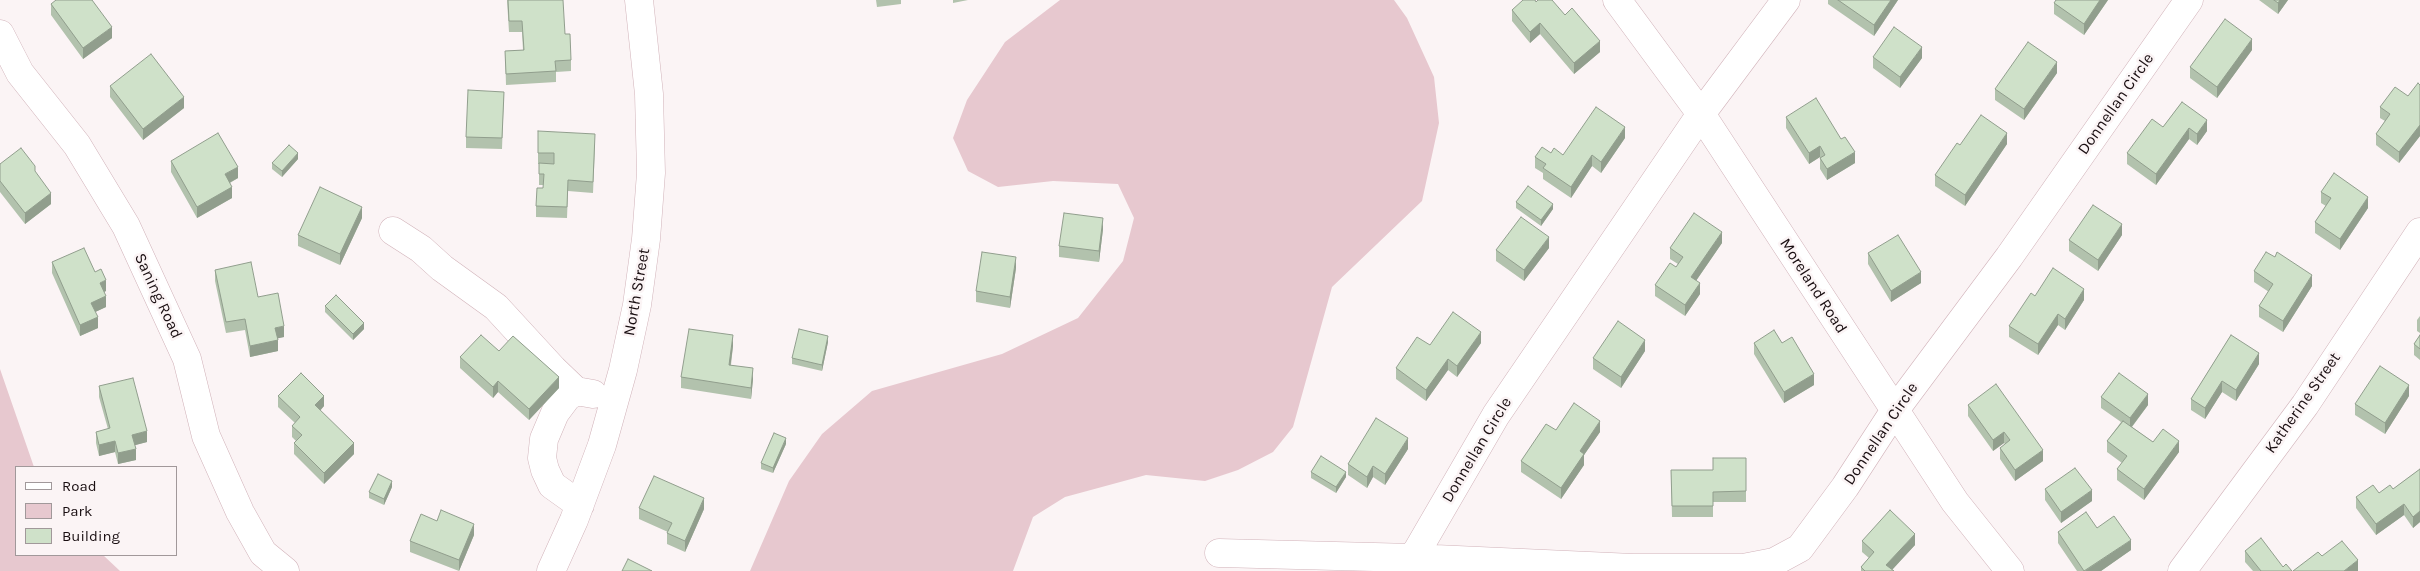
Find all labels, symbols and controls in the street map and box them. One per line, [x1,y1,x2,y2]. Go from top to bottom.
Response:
street label: Donnellan Circle [2074,50,2158,158]
street label: Moreland Road [1775,235,1851,337]
street label: North Street [620,247,654,337]
street label: Saning Road [130,250,186,342]
street label: Katherine Street [2261,349,2345,457]
street label: Donnellan Circle [1840,379,1922,489]
street label: Donnellan Circle [1438,394,1516,506]
legend [15,466,178,556]
text: Road [62,477,97,495]
text: Park [62,502,92,520]
text: Building [62,527,120,545]

